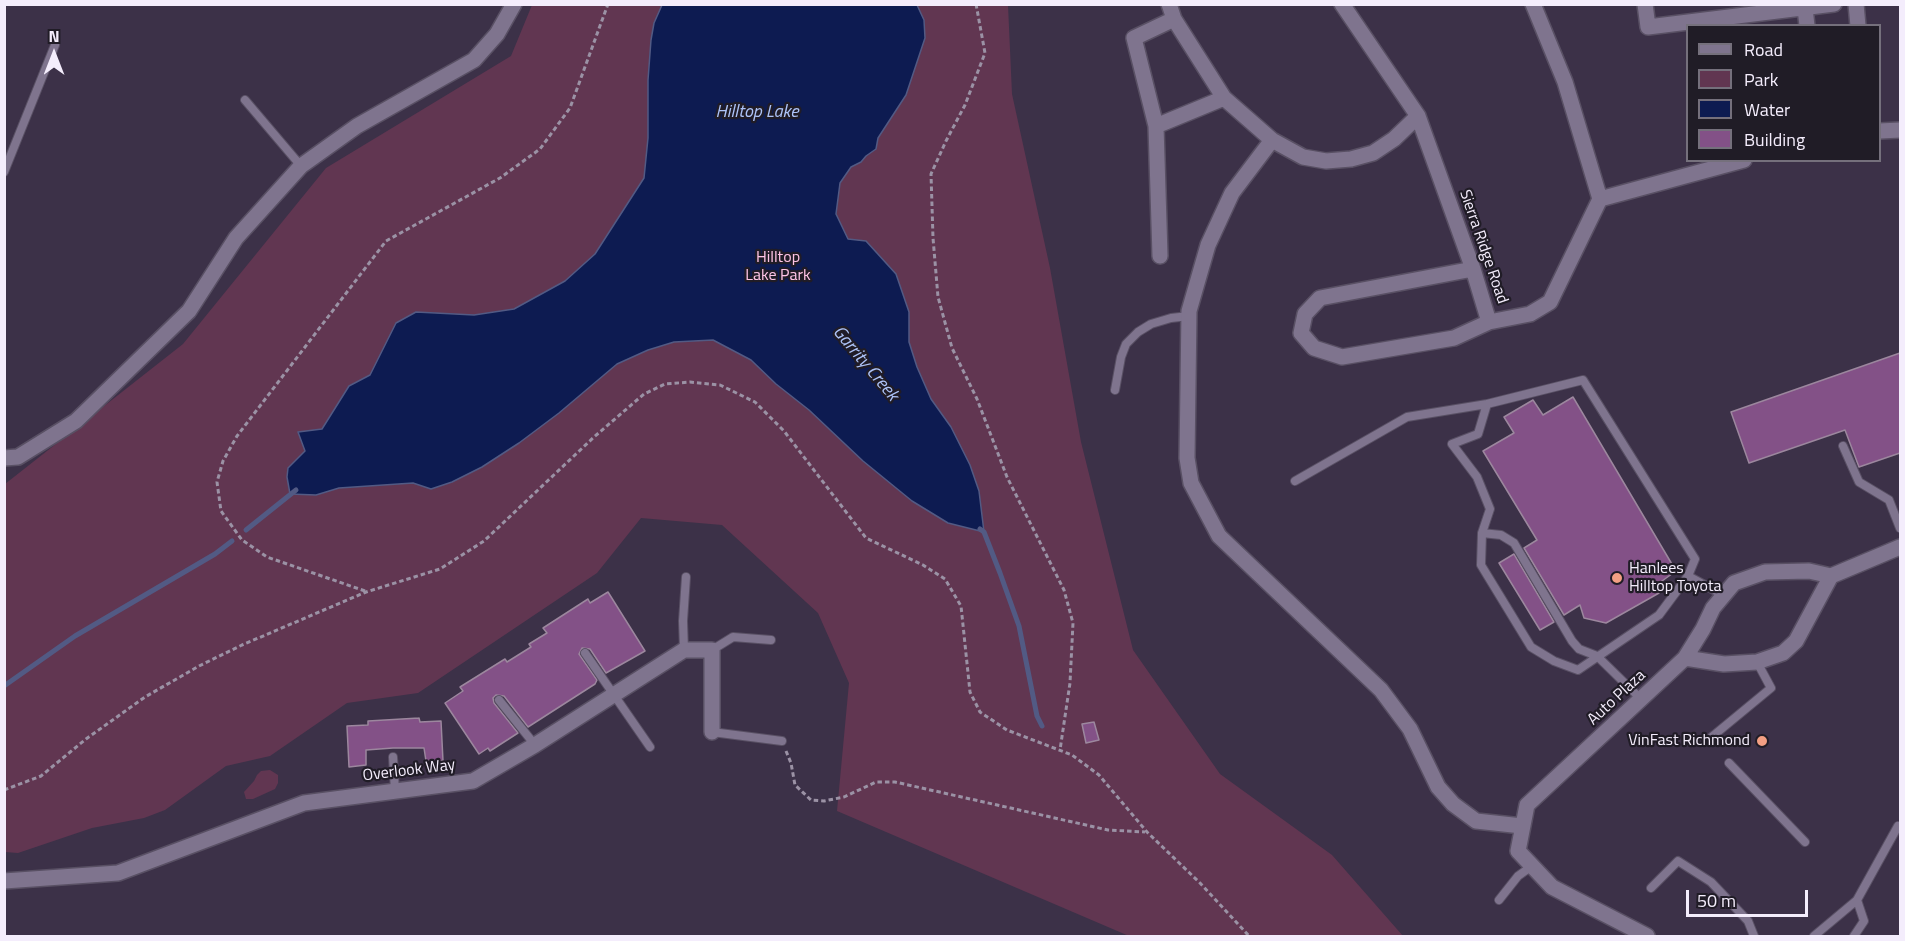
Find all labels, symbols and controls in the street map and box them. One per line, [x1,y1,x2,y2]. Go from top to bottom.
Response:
north arrow [24,24,84,84]
text: N [48,24,60,48]
legend [1686,24,1881,162]
text: Road [1744,36,1783,63]
text: Park [1744,66,1778,93]
text: Water [1744,96,1790,123]
water label: Hilltop Lake [716,102,798,124]
text: Building [1744,126,1805,153]
street label: Sierra Ridge Road [1455,188,1511,306]
park label: Hilltop Lake Park [745,248,811,286]
water label: Garrity Creek [827,322,903,406]
place label: Hanlees Hilltop Toyota [1629,559,1722,597]
marker: Hanlees Hilltop Toyota [1610,571,1624,585]
street label: Auto Plaza [1584,666,1650,730]
place label: VinFast Richmond [1628,731,1750,751]
marker: VinFast Richmond [1755,734,1769,748]
street label: Overlook Way [362,756,456,786]
scale bar [1689,878,1810,916]
text: 50 m [1697,887,1736,914]

